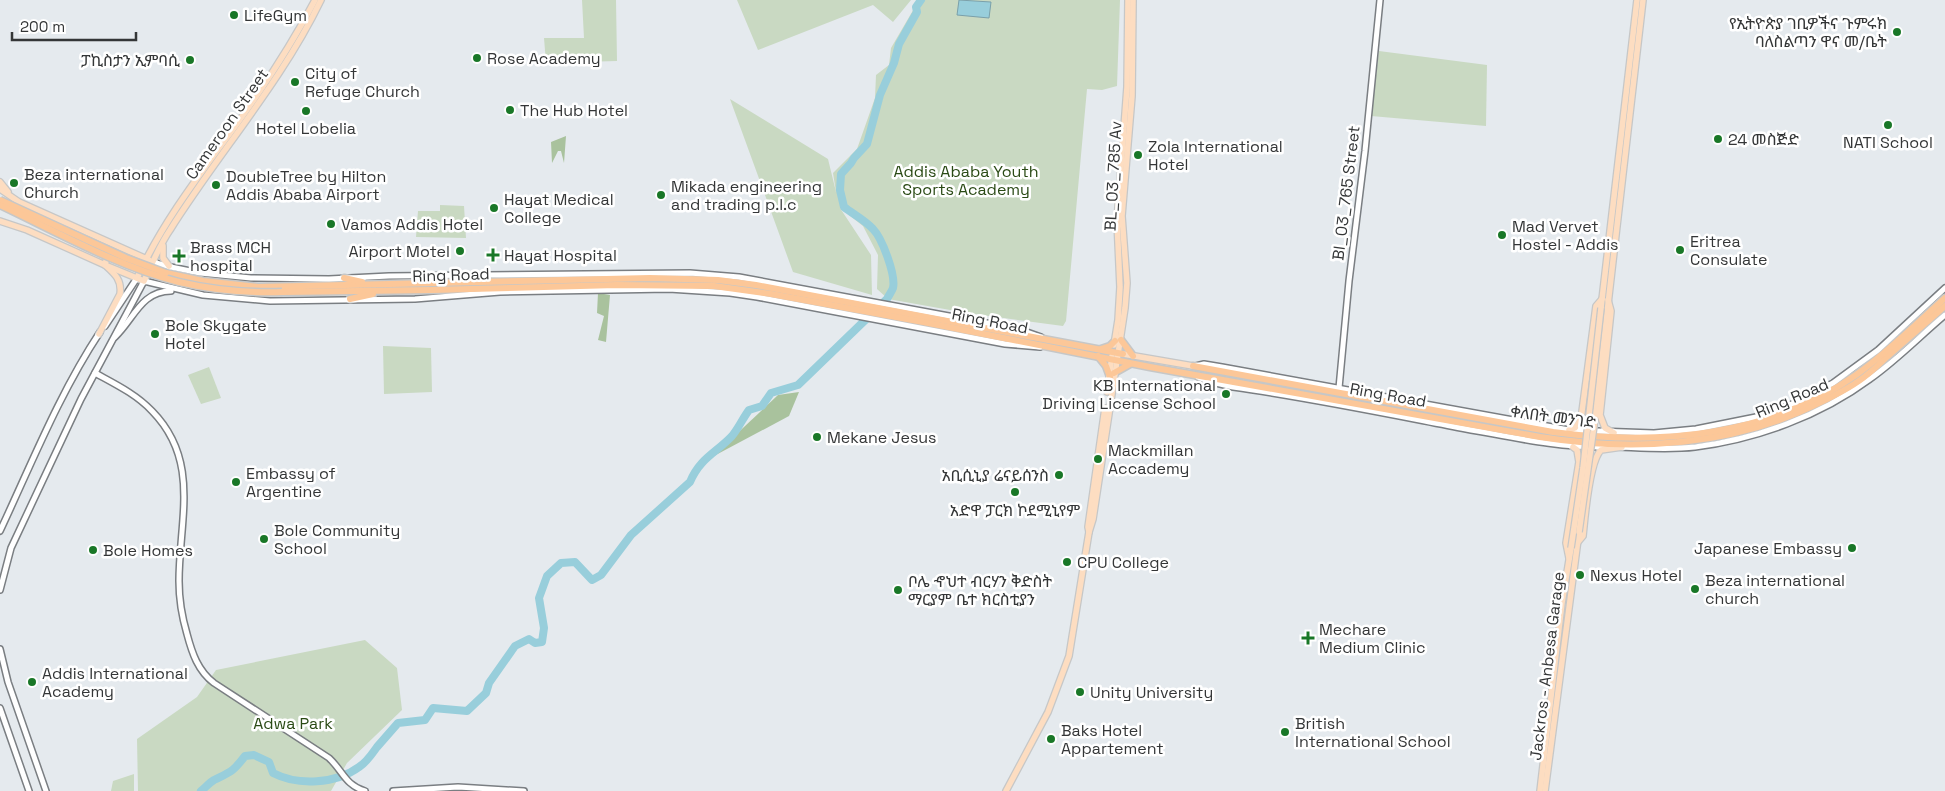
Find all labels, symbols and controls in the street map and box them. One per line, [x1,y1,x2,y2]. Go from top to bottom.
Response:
place label: LifeGym [244,5,307,26]
marker: LifeGym [228,9,240,21]
scale bar [12,10,136,42]
place label: የኢትዮጵያ ገቢዎችና ጉምሩክ ባለስልጣን ዋና መ/ቤት [1729,13,1887,52]
text: 200 m [20,17,65,36]
marker: የኢትዮጵያ ገቢዎችና ጉምሩክ ባለስልጣን ዋና መ/ቤት [1891,26,1903,38]
place label: Rose Academy [487,48,601,69]
place label: ፓኪስታን ኢምባሲ [81,50,180,71]
marker: Rose Academy [471,52,483,64]
marker: ፓኪስታን ኢምባሲ [184,54,196,66]
place label: City of Refuge Church [305,63,420,102]
street label: Cameroon Street [181,64,273,184]
marker: City of Refuge Church [289,76,301,88]
place label: The Hub Hotel [520,100,628,121]
marker: The Hub Hotel [504,104,516,116]
marker: Hotel Lobelia [300,105,312,117]
place label: Hotel Lobelia [256,118,356,139]
marker: NATI School [1882,119,1894,131]
street label: BL_03_785 Av [1100,120,1126,231]
street label: Bl_03_765 Street [1327,124,1365,262]
place label: 24 መስጅድ [1728,129,1800,150]
place label: NATI School [1843,132,1933,153]
marker: 24 መስጅድ [1712,133,1724,145]
place label: Zola International Hotel [1148,136,1283,175]
marker: Zola International Hotel [1132,149,1144,161]
park label: Addis Ababa Youth Sports Academy [893,161,1039,200]
place label: Beza international Church [24,164,164,203]
place label: DoubleTree by Hilton Addis Ababa Airport [226,166,386,205]
place label: Mikada engineering and trading p.l.c [671,176,822,215]
marker: Beza international Church [8,177,20,189]
marker: DoubleTree by Hilton Addis Ababa Airport [210,179,222,191]
place label: Hayat Medical College [504,189,614,228]
marker: Mikada engineering and trading p.l.c [655,189,667,201]
marker: Hayat Medical College [488,202,500,214]
place label: Vamos Addis Hotel [341,214,483,235]
place label: Mad Vervet Hostel - Addis [1512,216,1619,255]
marker: Vamos Addis Hotel [325,218,337,230]
marker: Mad Vervet Hostel - Addis [1496,229,1508,241]
place label: Eritrea Consulate [1690,231,1767,270]
place label: Brass MCH hospital [190,237,271,276]
place label: Airport Motel [348,241,450,262]
marker: Eritrea Consulate [1674,244,1686,256]
marker: Airport Motel [454,245,466,257]
place label: Hayat Hospital [504,245,617,266]
marker: Hayat Hospital [486,248,500,262]
marker: Brass MCH hospital [172,249,186,263]
street label: Ring Road [412,263,490,287]
street label: Ring Road [950,303,1030,339]
place label: Bole Skygate Hotel [165,315,267,354]
marker: Bole Skygate Hotel [149,328,161,340]
street label: Ring Road [1752,373,1832,423]
place label: KB International Driving License School [1042,375,1216,414]
street label: Ring Road [1348,378,1428,412]
marker: KB International Driving License School [1220,388,1232,400]
street label: ቀለበት መንገድ [1509,401,1598,433]
place label: Mekane Jesus [827,427,937,448]
marker: Mekane Jesus [811,431,823,443]
place label: Mackmillan Accademy [1108,440,1194,479]
marker: Mackmillan Accademy [1092,453,1104,465]
place label: Embassy of Argentine [246,463,336,502]
place label: አቢሲኒያ ሬናይሰንስ [942,465,1049,486]
marker: አቢሲኒያ ሬናይሰንስ [1053,469,1065,481]
marker: Embassy of Argentine [230,476,242,488]
marker: አድዋ ፓርክ ኮደሚኒየም [1009,486,1021,498]
place label: አድዋ ፓርክ ኮደሚኒየም [950,500,1080,521]
place label: Bole Community School [274,520,400,559]
marker: Bole Community School [258,533,270,545]
place label: Japanese Embassy [1694,538,1842,559]
place label: Bole Homes [103,540,193,561]
marker: Japanese Embassy [1846,542,1858,554]
marker: Bole Homes [87,544,99,556]
place label: CPU College [1077,552,1169,573]
marker: CPU College [1061,556,1073,568]
place label: Nexus Hotel [1590,565,1682,586]
marker: Nexus Hotel [1574,569,1586,581]
street label: Jackros - Anbesa Garage [1525,570,1569,762]
place label: Beza international church [1705,570,1845,609]
place label: ቦሌ ኆህተ ብርሃን ቅድስት ማርያም ቤተ ክርስቲያን [908,571,1052,610]
marker: Beza international church [1689,583,1701,595]
marker: ቦሌ ኆህተ ብርሃን ቅድስት ማርያም ቤተ ክርስቲያን [892,584,904,596]
place label: Mechare Medium Clinic [1319,619,1426,658]
marker: Mechare Medium Clinic [1301,631,1315,645]
place label: Addis International Academy [42,663,188,702]
marker: Addis International Academy [26,676,38,688]
place label: Unity University [1090,682,1213,703]
marker: Unity University [1074,686,1086,698]
park label: Adwa Park [253,713,333,734]
place label: British International School [1295,713,1451,752]
place label: Baks Hotel Appartement [1061,720,1164,759]
marker: British International School [1279,726,1291,738]
marker: Baks Hotel Appartement [1045,733,1057,745]

